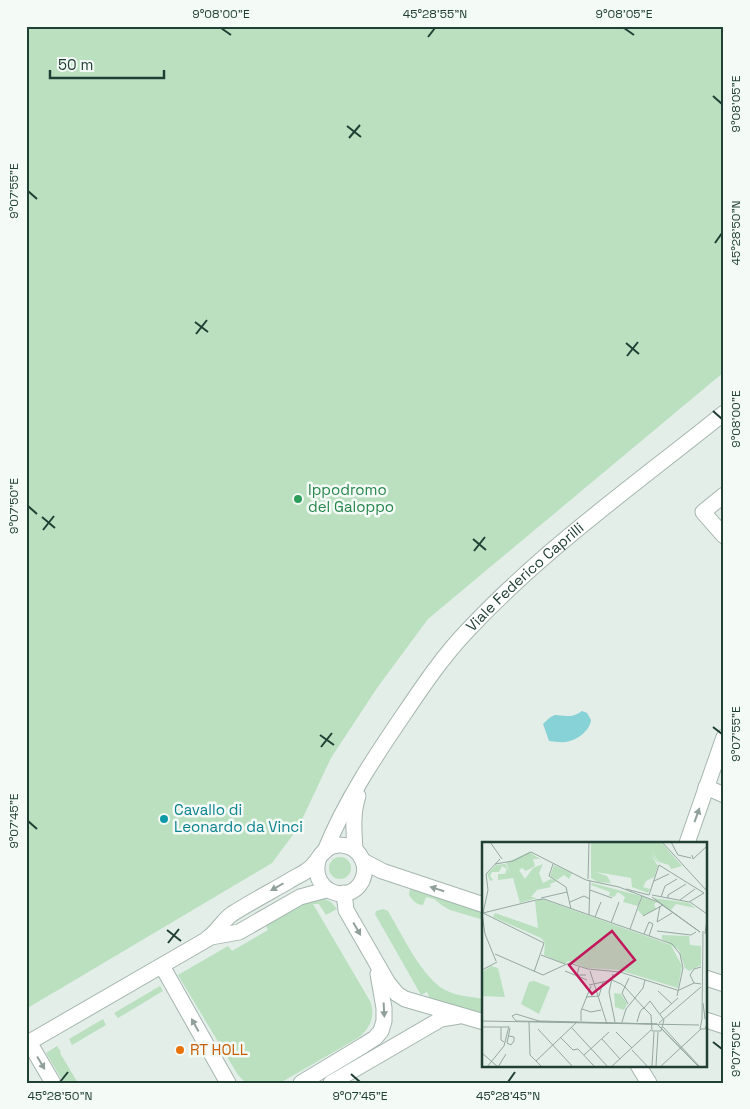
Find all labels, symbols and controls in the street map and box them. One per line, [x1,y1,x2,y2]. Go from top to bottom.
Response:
text: 9°08'00"E [192,6,250,22]
text: 45°28'55"N [403,6,467,22]
text: 9°08'05"E [596,6,653,22]
scale bar [50,48,164,80]
text: 50 m [58,55,93,74]
text: 9°08'05"E [728,75,744,132]
text: 9°07'55"E [6,163,22,219]
text: 45°28'50"N [728,201,744,265]
text: 9°08'00"E [728,390,744,448]
text: 9°07'50"E [6,478,22,534]
place label: Ippodromo del Galoppo [308,480,394,516]
marker: Ippodromo del Galoppo [292,493,304,505]
street label: Viale Federico Caprilli [462,518,587,635]
text: 9°07'55"E [728,706,744,762]
text: 9°07'45"E [6,793,22,849]
place label: Cavallo di Leonardo da Vinci [174,800,303,836]
one-way arrow [693,807,701,822]
marker: Cavallo di Leonardo da Vinci [158,813,170,825]
inset map [482,842,708,1066]
one-way arrow [271,883,284,892]
one-way arrow [430,885,445,893]
one-way arrow [353,922,361,936]
one-way arrow [380,1003,388,1019]
one-way arrow [191,1018,199,1033]
text: 9°07'50"E [728,1021,744,1077]
place label: RT HOLL [190,1040,248,1059]
marker: RT HOLL [174,1044,186,1056]
one-way arrow [36,1056,45,1069]
text: 45°28'50"N [28,1088,92,1104]
text: 9°07'45"E [332,1088,388,1104]
text: 45°28'45"N [476,1088,540,1104]

